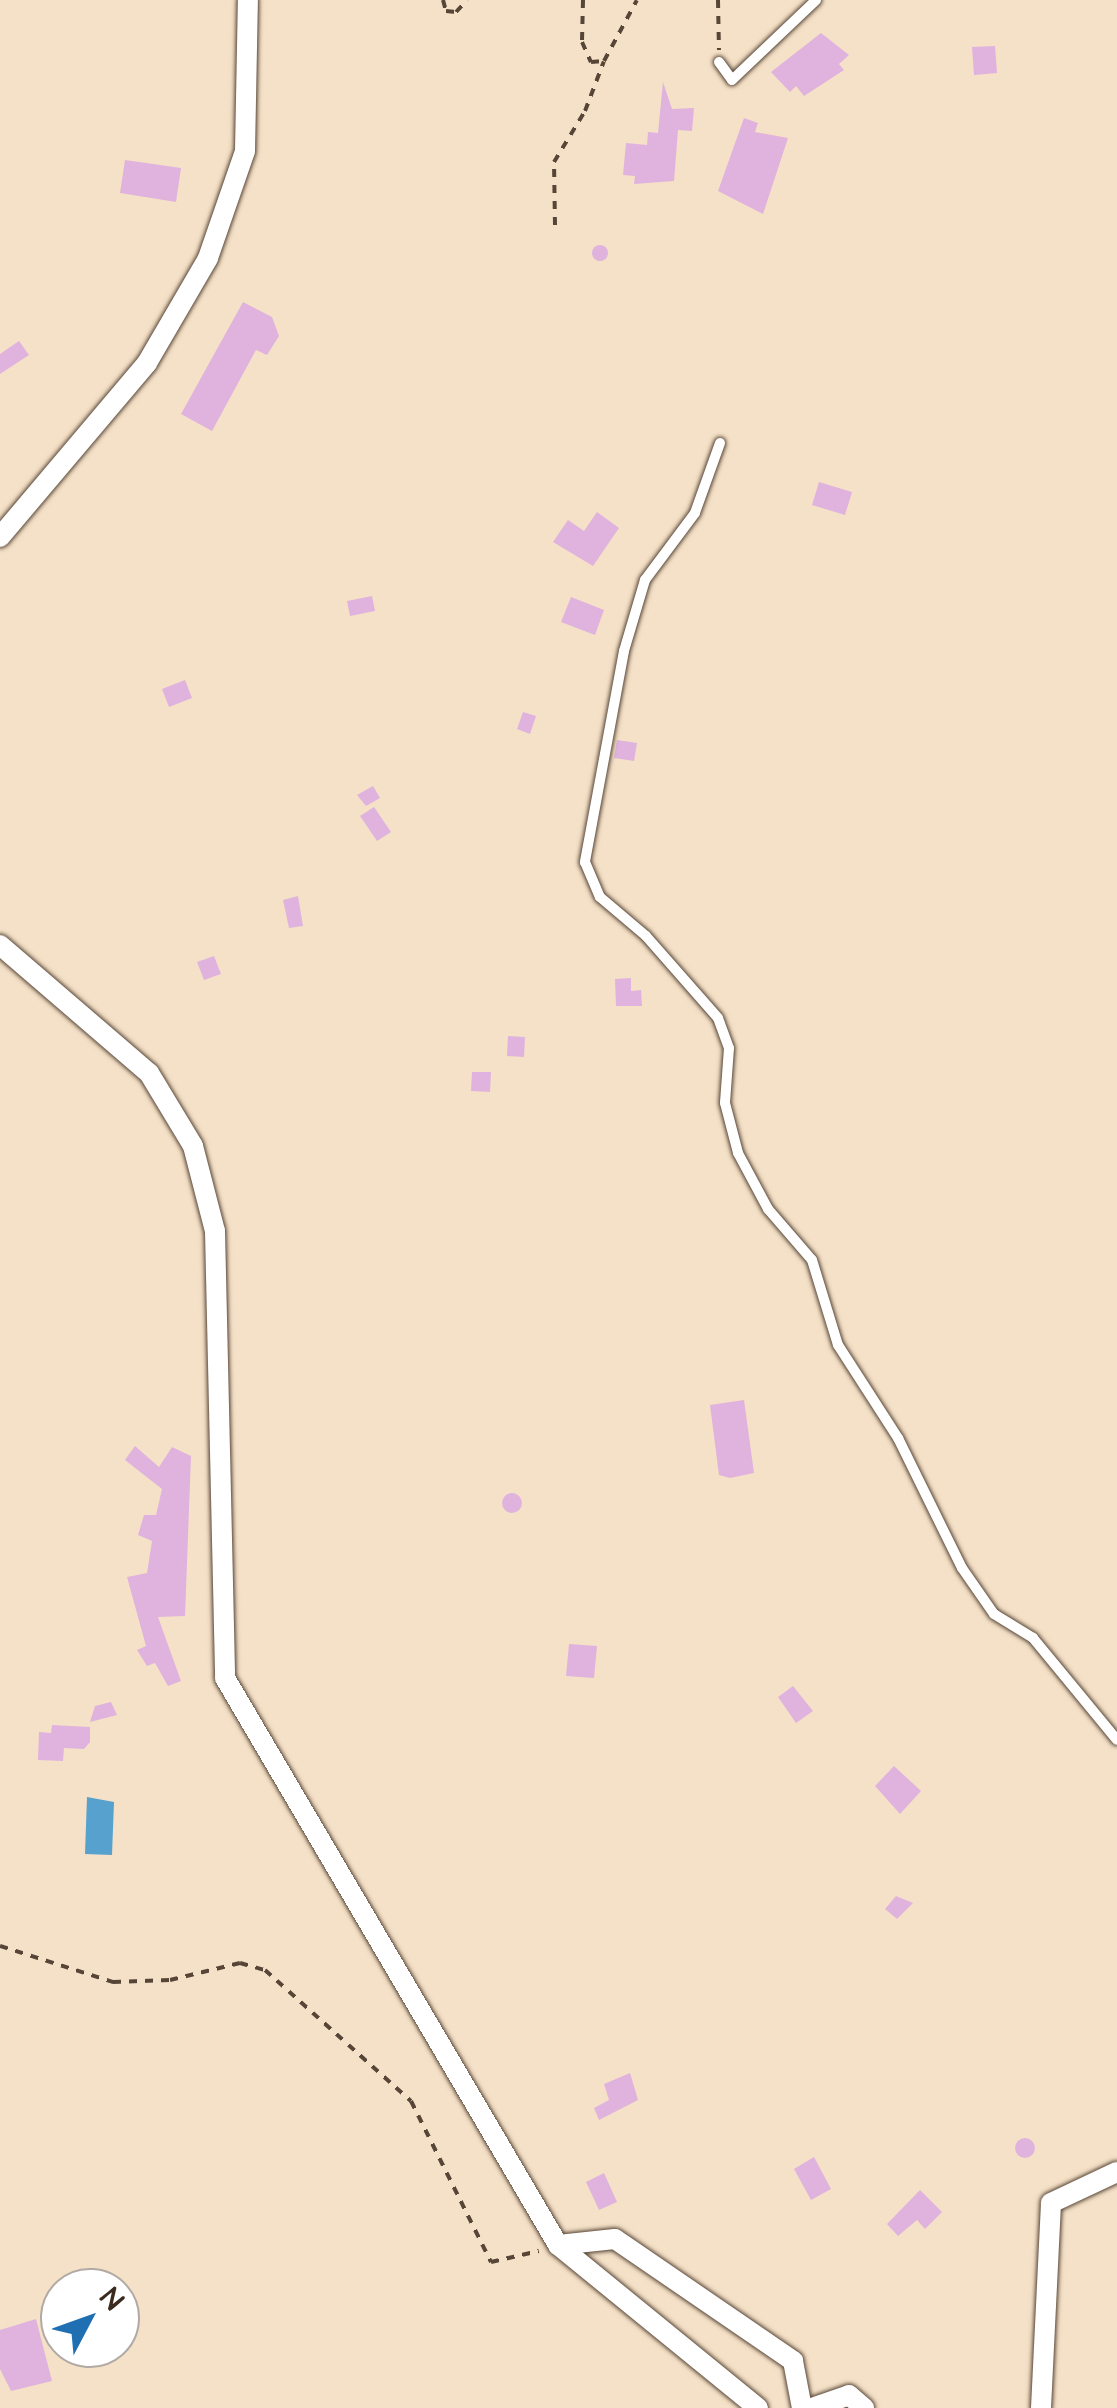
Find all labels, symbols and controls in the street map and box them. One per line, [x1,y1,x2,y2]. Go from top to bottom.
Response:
north arrow [40,2268,140,2368]
text: N [91,2280,132,2319]

